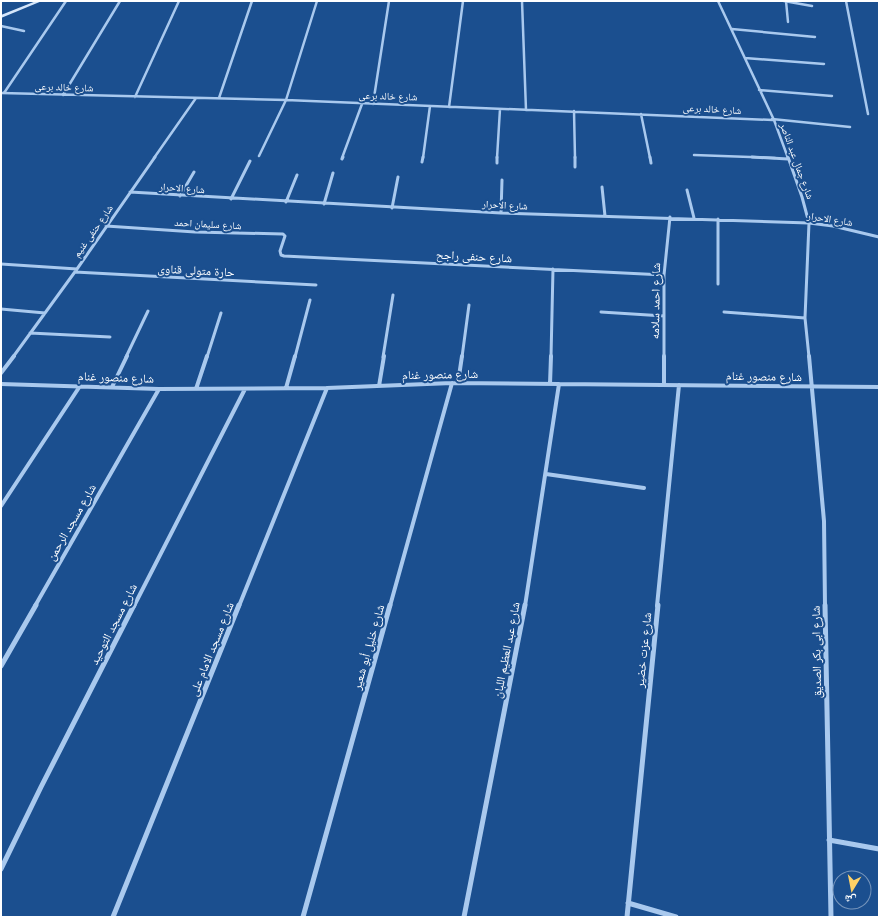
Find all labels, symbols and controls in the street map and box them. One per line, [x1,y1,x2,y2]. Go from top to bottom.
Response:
street label: شارع خالد برعى [34,79,94,95]
street label: شارع خالد برعى [358,88,418,104]
street label: شارع خالد برعى [682,101,742,117]
street label: شارع جمال عبد الناصر [777,120,817,201]
street label: شارع الاحرار [158,180,206,196]
street label: شارع الاحرار [481,197,529,213]
street label: شارع حنفى غنيم [70,202,117,260]
street label: شارع الاحرار [805,209,854,229]
street label: شارع سليمان احمد [174,216,242,232]
street label: شارع حنفى راجح [435,247,513,266]
street label: حارة متولى قناوى [157,260,235,280]
street label: شارع احمد سلامه [647,263,664,339]
street label: شارع منصور غنام [402,366,478,383]
street label: شارع منصور غنام [78,368,154,387]
street label: شارع منصور غنام [726,368,802,385]
street label: شارع مسجد الرحمن [43,481,100,564]
street label: شارع مسجد التوحيد [86,581,141,668]
street label: شارع مسجد الامام على [185,600,238,699]
street label: شارع عبد العظيم اللبان [489,600,524,700]
street label: شارع خليل أبو شعير [348,603,388,693]
street label: شارع ابى بكر الصديق [808,605,825,698]
street label: شارع عزت خضير [631,612,655,689]
north arrow [832,870,872,910]
text: ش [843,891,857,908]

